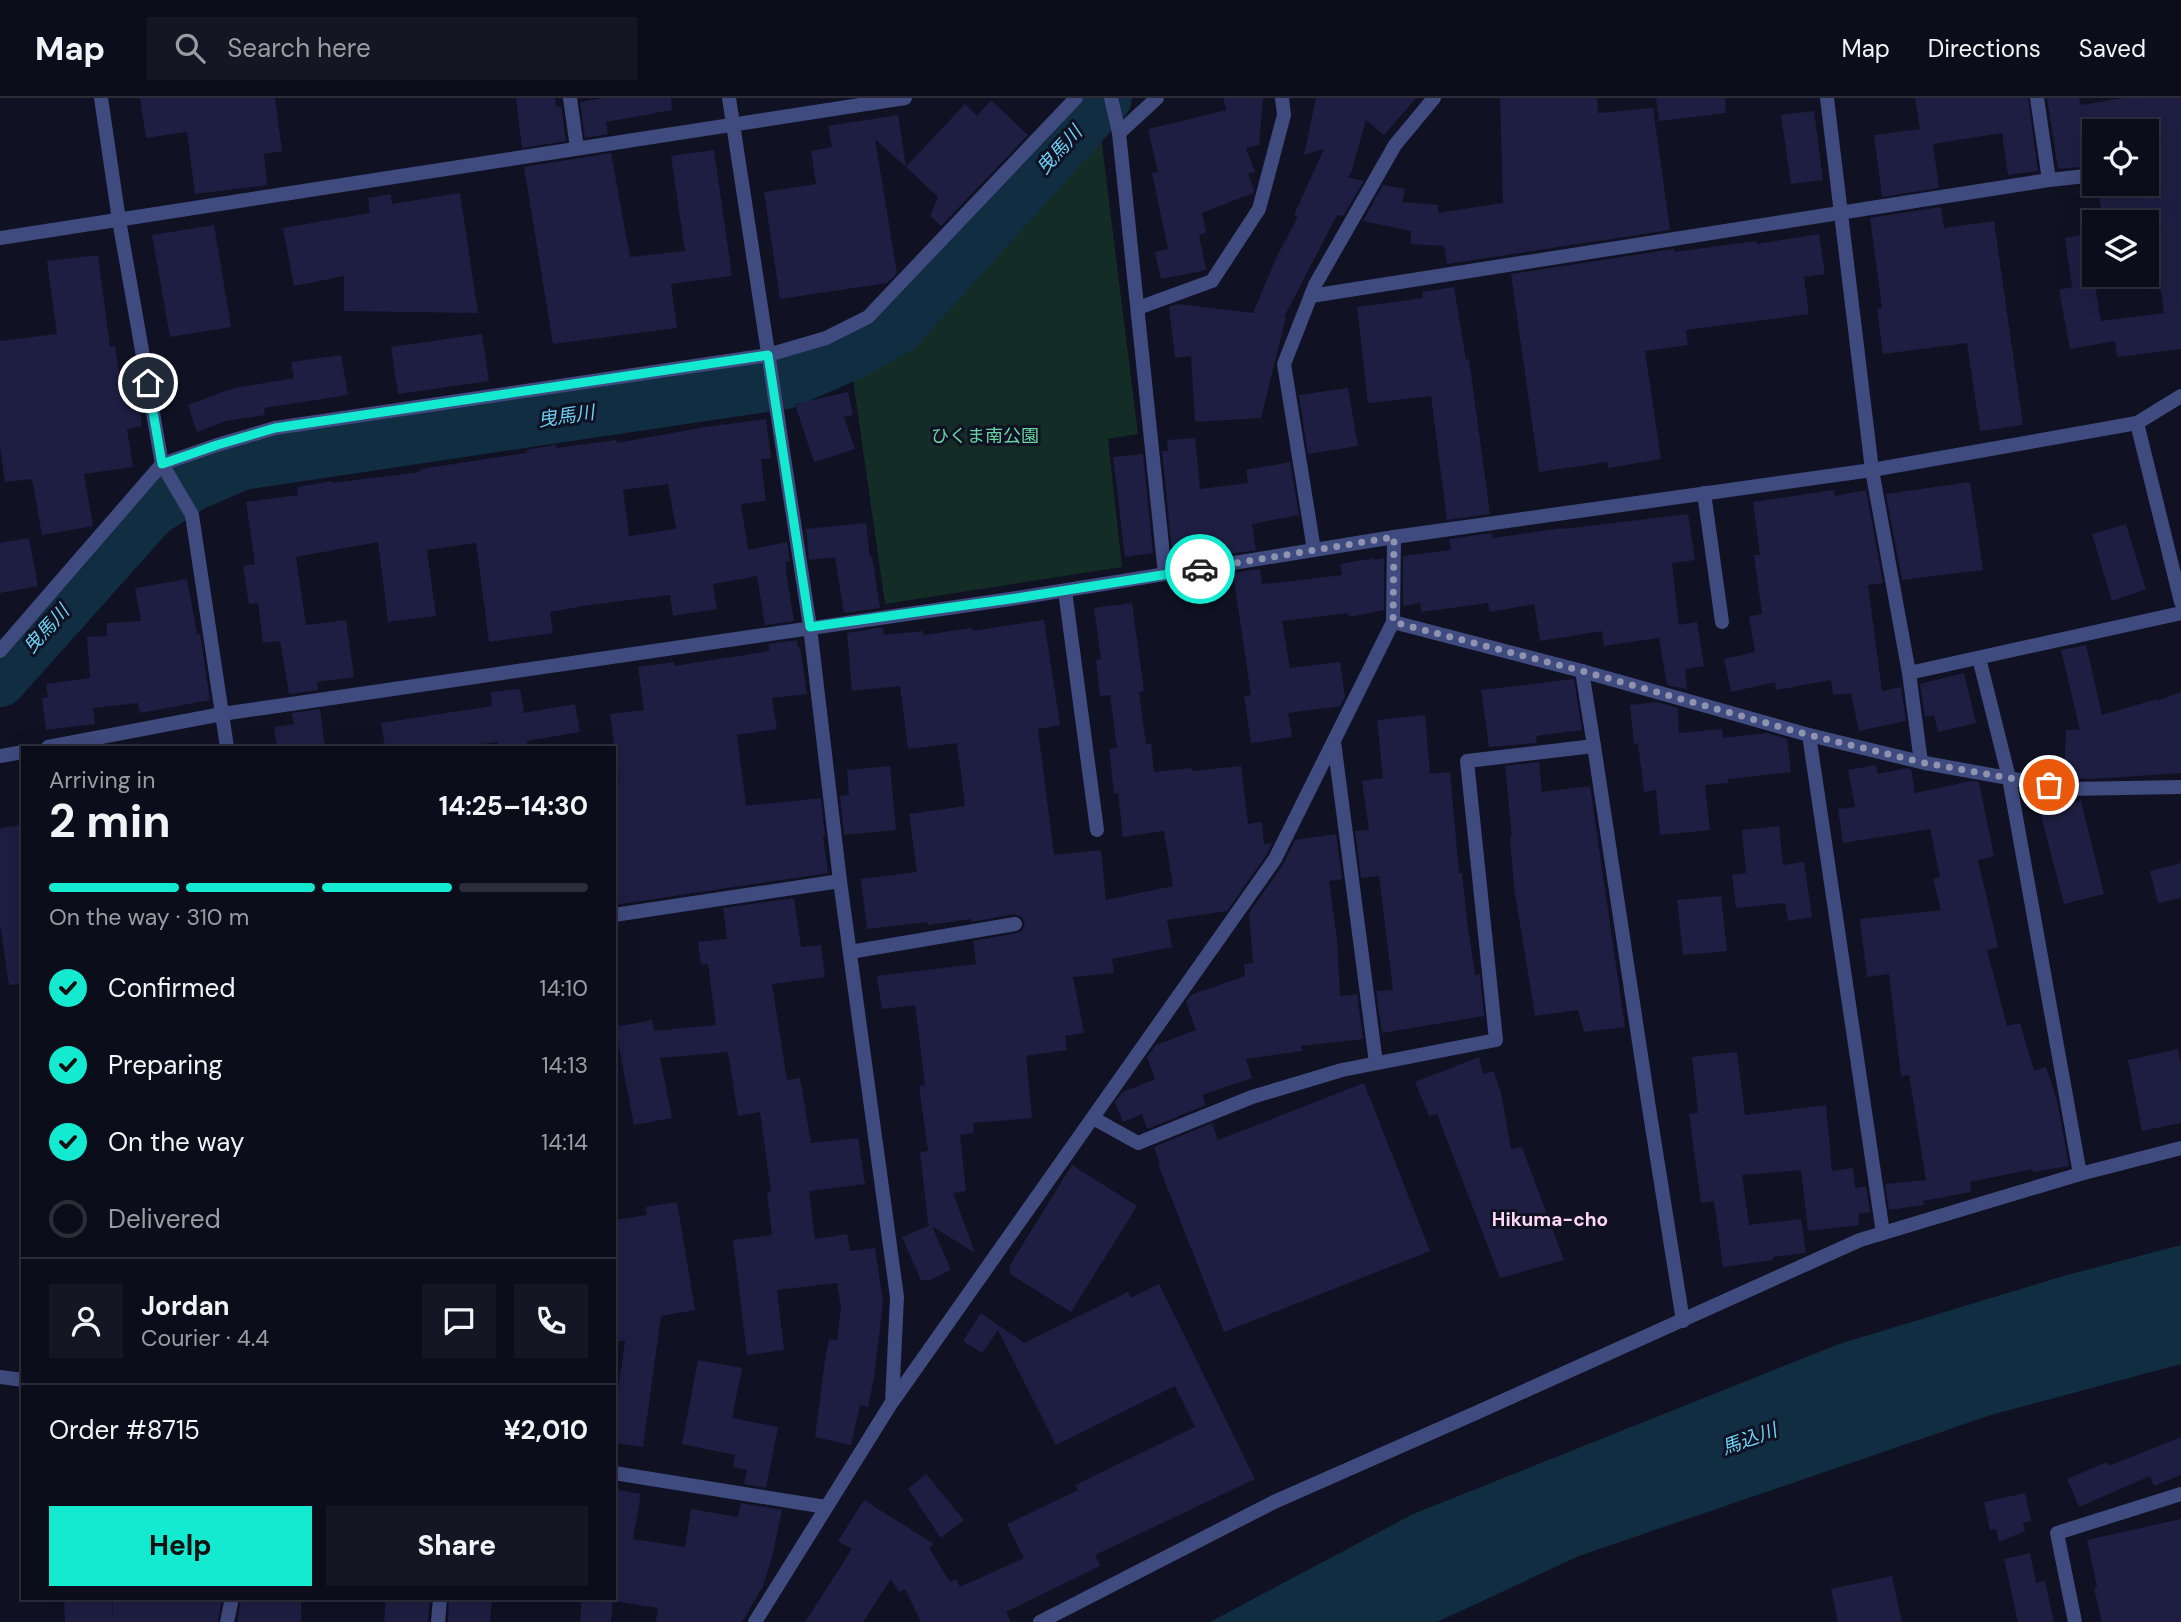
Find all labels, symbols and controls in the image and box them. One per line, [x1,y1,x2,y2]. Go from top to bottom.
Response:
search box [147,17,637,80]
text: Map [35,27,105,70]
icon: search [171,29,209,67]
text: Search here [227,31,371,65]
text: Map [1842,33,1890,64]
text: Directions [1928,33,2041,64]
text: Saved [2079,33,2146,64]
water label: 曳馬川 [1031,119,1089,180]
map controls [2082,119,2159,287]
button: locate [2082,119,2159,196]
button: layers [2082,210,2159,287]
pin [118,353,178,413]
icon: home [129,364,167,402]
water label: 曳馬川 [536,399,598,432]
park label: ひくま南公園 [931,424,1039,448]
courier [1165,534,1235,604]
icon: car [1181,550,1219,588]
water label: 曳馬川 [18,598,76,659]
pin [2019,755,2079,815]
text: Arriving in [49,765,155,795]
icon: bag [2030,766,2068,804]
text: 14:25–14:30 [439,789,588,823]
text: 2 min [49,791,171,851]
text: On the way · 310 m [49,902,249,932]
icon: check [49,969,87,1007]
text: Confirmed [108,971,235,1005]
text: 14:10 [539,973,588,1003]
icon: check [49,1046,87,1084]
text: Preparing [108,1048,223,1082]
text: 14:13 [541,1050,588,1080]
icon: check [49,1123,87,1161]
text: On the way [108,1125,244,1159]
text: 14:14 [541,1127,588,1157]
text: Delivered [108,1202,221,1236]
district label: Hikuma-cho [1492,1207,1608,1232]
button: person [49,1284,123,1358]
button: chat [422,1284,496,1358]
button: phone [514,1284,588,1358]
text: Jordan [141,1289,230,1323]
text: Courier · 4.4 [141,1323,269,1353]
text: Order #8715 [49,1413,200,1447]
text: ¥2,010 [504,1413,588,1447]
water label: 馬込川 [1718,1417,1782,1460]
button: Help [49,1506,312,1586]
button: Share [326,1506,588,1586]

